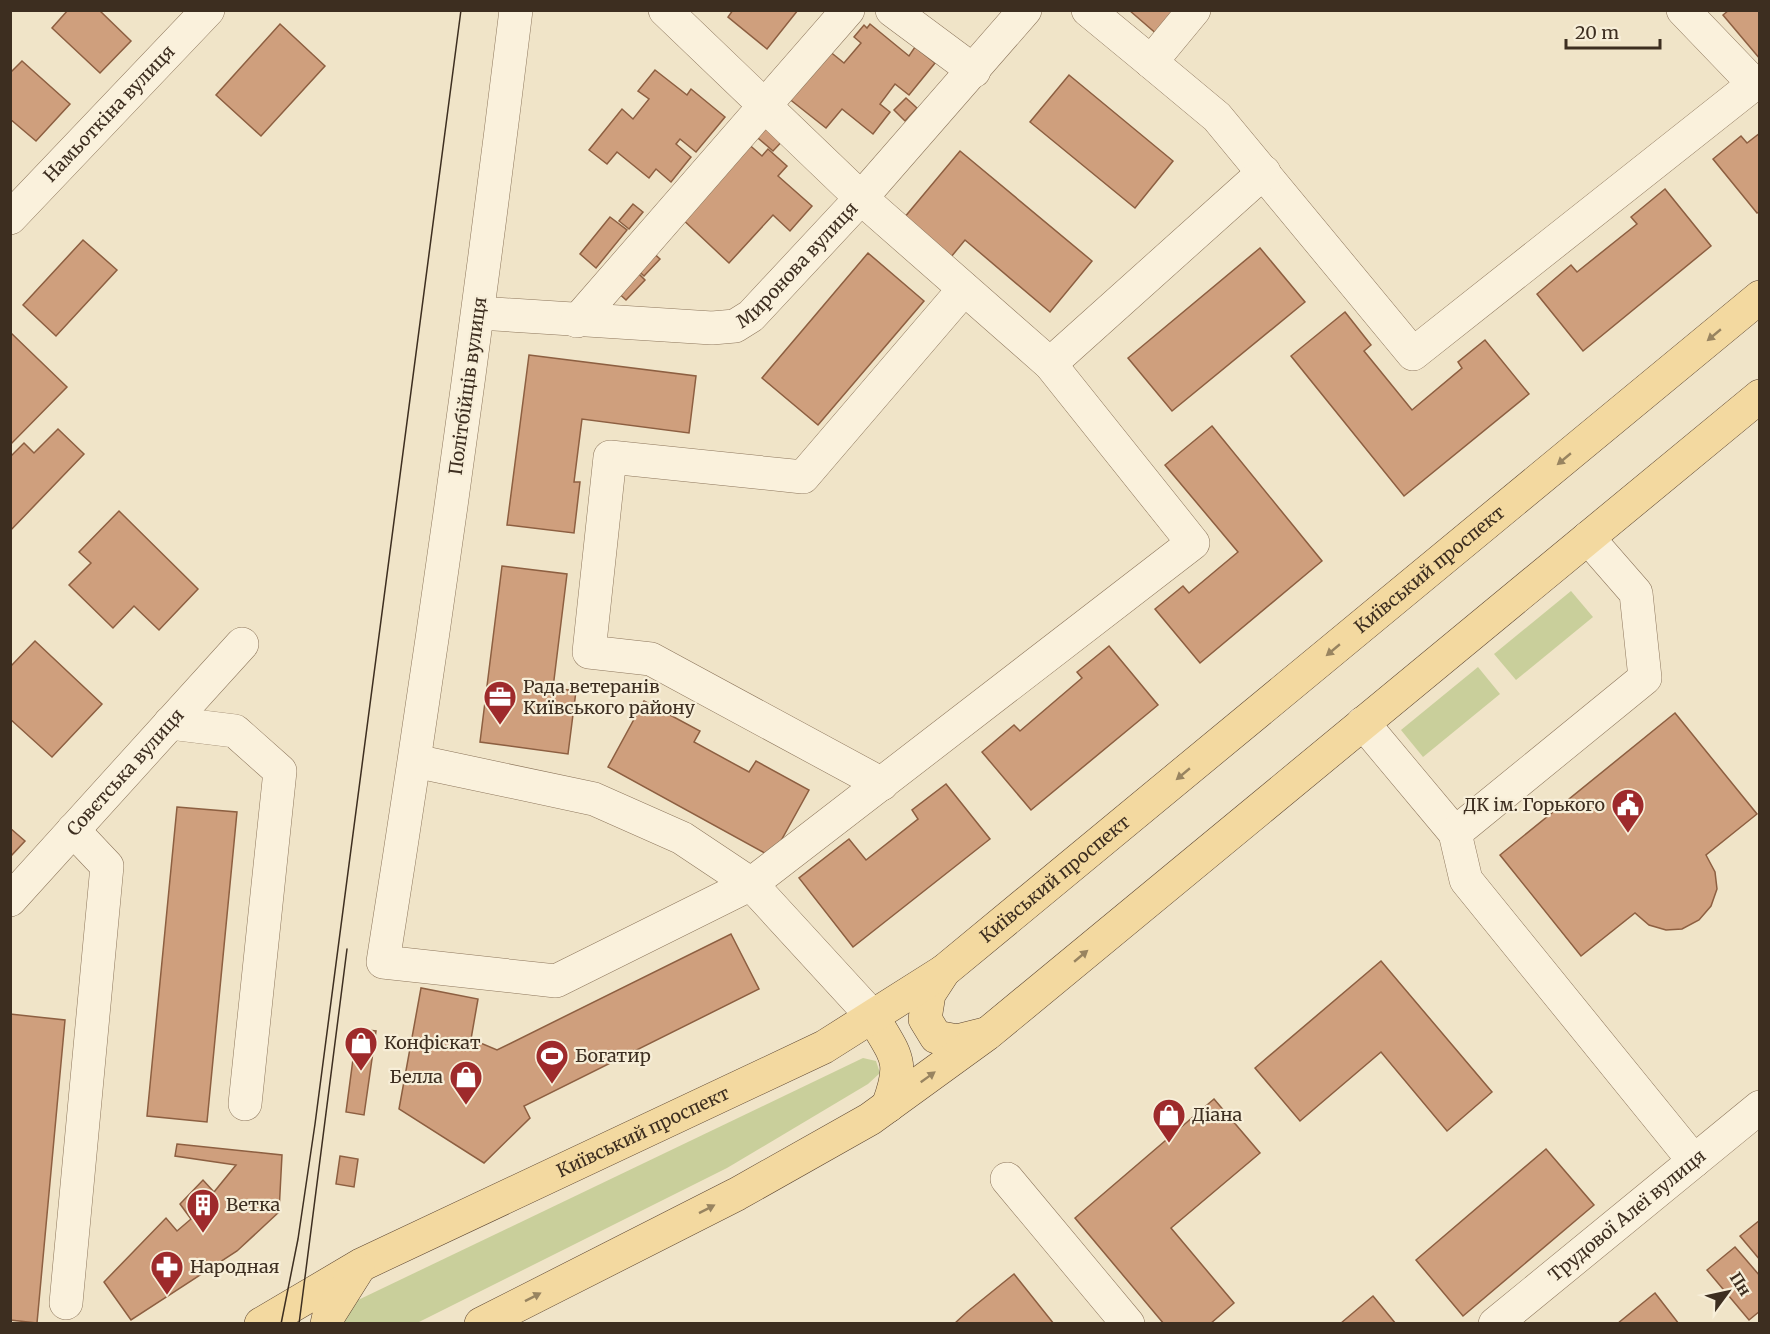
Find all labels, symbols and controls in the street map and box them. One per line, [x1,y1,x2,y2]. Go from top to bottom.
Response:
scale bar [1566,12,1660,50]
text: 20 m [1575,21,1619,44]
street label: Намьоткіна вулиця [38,40,180,187]
street label: Миронова вулиця [732,197,863,333]
street label: Політбійців вулиця [444,295,491,476]
one-way arrow [1707,328,1722,340]
one-way arrow [1557,452,1572,465]
street label: Київський проспект [1350,501,1509,638]
one-way arrow [1326,643,1341,656]
place label: Рада ветеранів Київського району [523,675,696,719]
office icon: Рада ветеранів Київського району [482,679,518,726]
street label: Совєтська вулиця [62,704,189,841]
one-way arrow [1175,768,1191,781]
public building icon: ДК ім. Горького [1610,787,1646,834]
place label: ДК ім. Горького [1464,793,1605,816]
street label: Київський проспект [975,810,1135,948]
one-way arrow [1073,950,1088,963]
shop icon: Конфіскат [343,1025,379,1072]
place label: Конфіскат [384,1031,481,1054]
sports icon: Богатир [534,1038,570,1085]
place label: Богатир [575,1044,651,1067]
shop icon: Белла [448,1059,484,1106]
place label: Белла [390,1065,443,1088]
one-way arrow [919,1071,935,1083]
street label: Київський проспект [553,1081,733,1182]
shop icon: Діана [1151,1097,1187,1144]
place label: Діана [1192,1103,1243,1126]
street label: Трудової Алеї вулиця [1544,1144,1711,1286]
building icon: Ветка [185,1187,221,1234]
place label: Ветка [226,1193,280,1216]
one-way arrow [698,1204,715,1213]
pharmacy icon: Народная [149,1249,185,1296]
place label: Народная [190,1255,280,1278]
north arrow [1698,1262,1758,1322]
text: Пн [1726,1268,1756,1299]
one-way arrow [524,1292,541,1301]

